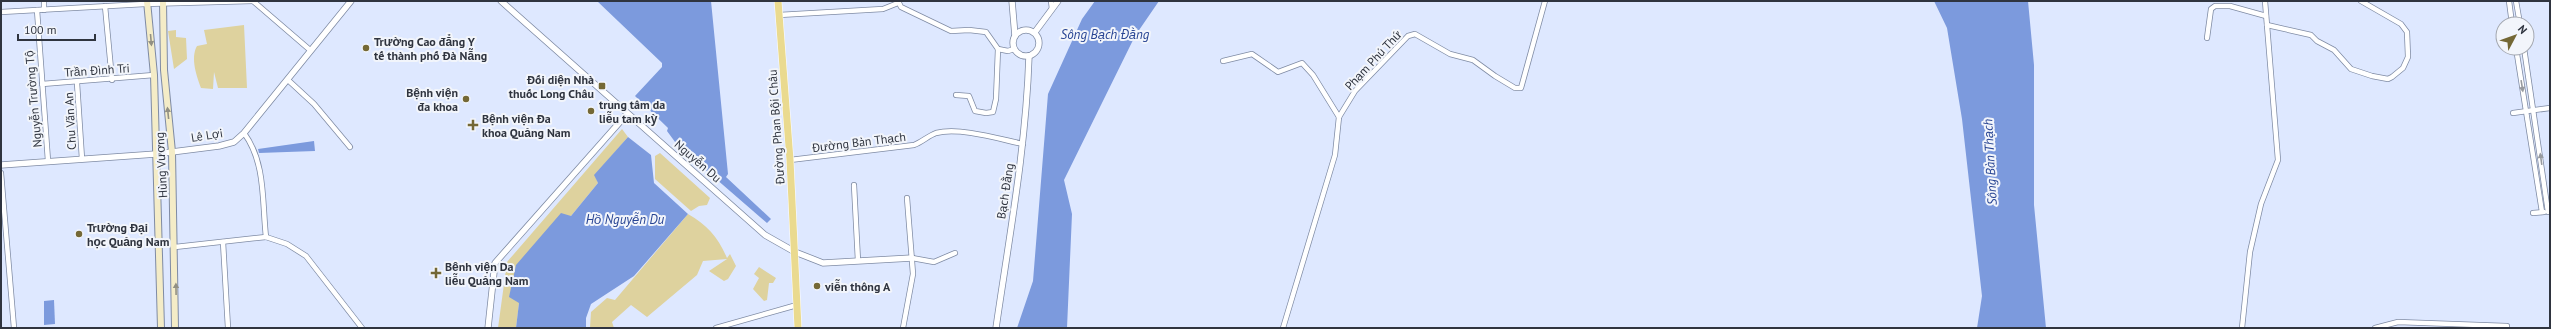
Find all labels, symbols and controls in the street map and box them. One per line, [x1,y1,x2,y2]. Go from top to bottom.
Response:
scale bar [18,16,95,42]
north arrow [2495,16,2535,56]
text: 100 m [24,22,57,37]
text: N [2515,22,2530,37]
water label: Sông Bạch Đằng [1061,26,1150,43]
street label: Phạm Phú Thứ [1341,27,1405,93]
one-way arrow [147,34,154,46]
place label: Trường Cao đẳng Y tế thành phố Đà Nẵng [374,34,487,63]
marker: Trường Cao đẳng Y tế thành phố Đà Nẵng [361,43,371,53]
street label: Nguyễn Trường Tộ [21,50,45,148]
street label: Trần Đình Tri [64,60,130,80]
street label: Đường Phan Bội Châu [765,69,788,186]
place label: Đối diện Nhà thuốc Long Châu [509,72,594,101]
one-way arrow [2520,80,2526,93]
marker: Đối diện Nhà thuốc Long Châu [597,81,607,91]
place label: Bệnh viện đa khoa [406,85,458,114]
street label: Chu Văn An [61,92,79,150]
marker: Bệnh viện đa khoa [461,94,471,104]
place label: trung tâm da liễu tam kỳ [599,97,665,126]
marker: trung tâm da liễu tam kỳ [586,106,596,116]
one-way arrow [165,107,172,119]
place label: Bệnh viện Đa khoa Quảng Nam [482,111,571,140]
water label: Sông Bàn Thạch [1979,118,2001,206]
marker: Bệnh viện Đa khoa Quảng Nam [467,119,479,131]
street label: Lê Lợi [190,125,224,145]
street label: Đường Bàn Thạch [810,129,907,155]
street label: Hùng Vương [152,132,170,198]
street label: Nguyễn Du [671,137,725,185]
one-way arrow [2538,153,2544,165]
street label: Bạch Đằng [993,162,1017,220]
water label: Hồ Nguyễn Du [586,211,665,228]
place label: Trường Đại học Quảng Nam [87,220,170,249]
marker: Trường Đại học Quảng Nam [74,229,84,239]
place label: Bệnh viện Da liễu Quảng Nam [445,259,529,288]
marker: Bệnh viện Da liễu Quảng Nam [430,267,442,279]
place label: viễn thông A [824,279,891,294]
marker: viễn thông A [812,281,822,291]
one-way arrow [172,283,179,295]

